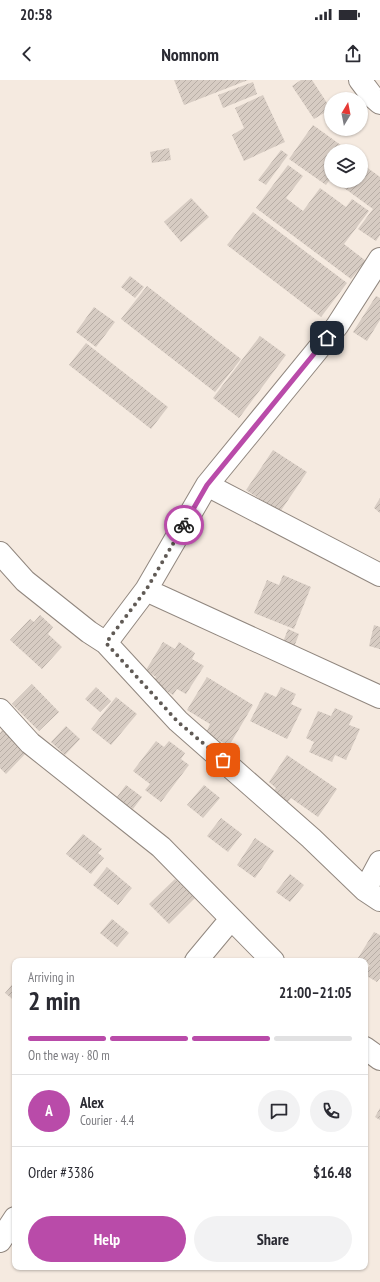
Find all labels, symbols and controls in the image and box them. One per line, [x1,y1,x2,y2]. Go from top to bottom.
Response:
text: 20:58 [20,5,52,24]
icon: back [16,43,38,65]
text: Nomnom [161,43,219,66]
icon: share [342,43,364,65]
north arrow [324,92,368,136]
map controls [324,92,368,188]
button: layers [324,144,368,188]
pin [310,321,344,355]
icon: home [316,327,338,349]
courier [164,505,204,545]
icon: bike [173,514,195,536]
pin [206,743,240,777]
icon: bag [212,749,234,771]
text: Arriving in [28,969,75,986]
text: 21:00–21:05 [279,983,352,1002]
text: 2 min [28,984,81,1017]
text: On the way · 80 m [28,1047,110,1064]
button: chat [258,1090,300,1132]
button: phone [310,1090,352,1132]
text: Alex [80,1093,104,1112]
text: A [45,1101,53,1120]
text: Courier · 4.4 [80,1112,134,1129]
text: Order #3386 [28,1163,94,1182]
text: $16.48 [313,1163,352,1182]
button: Help [28,1216,186,1262]
button: Share [194,1216,352,1262]

